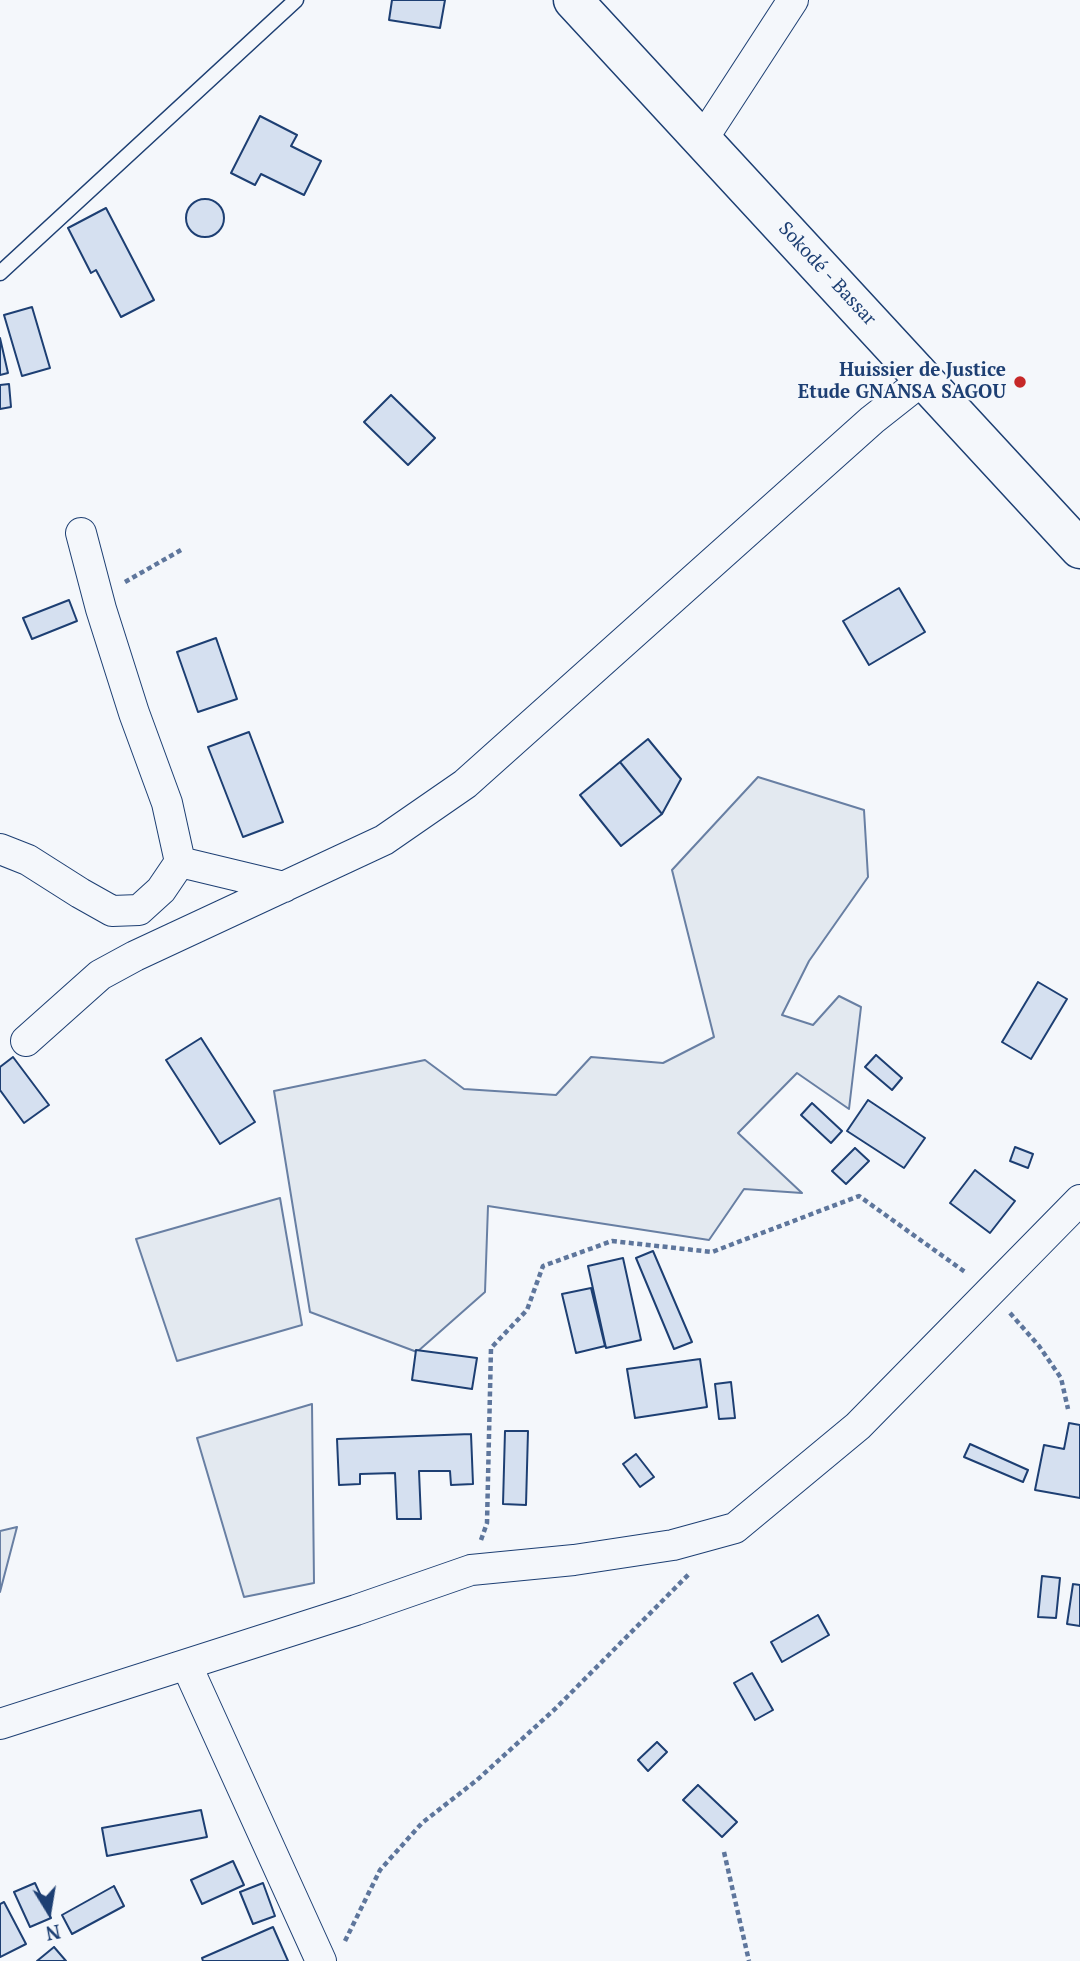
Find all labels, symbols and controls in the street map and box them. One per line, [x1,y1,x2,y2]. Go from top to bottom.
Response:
street label: Sokodé - Bassar [773,218,881,330]
place label: Huissier de Justice Etude GNANSA SAGOU [798,360,1006,404]
marker: Huissier de Justice Etude GNANSA SAGOU [1012,374,1028,390]
north arrow [14,1877,84,1947]
text: N [44,1919,63,1947]

